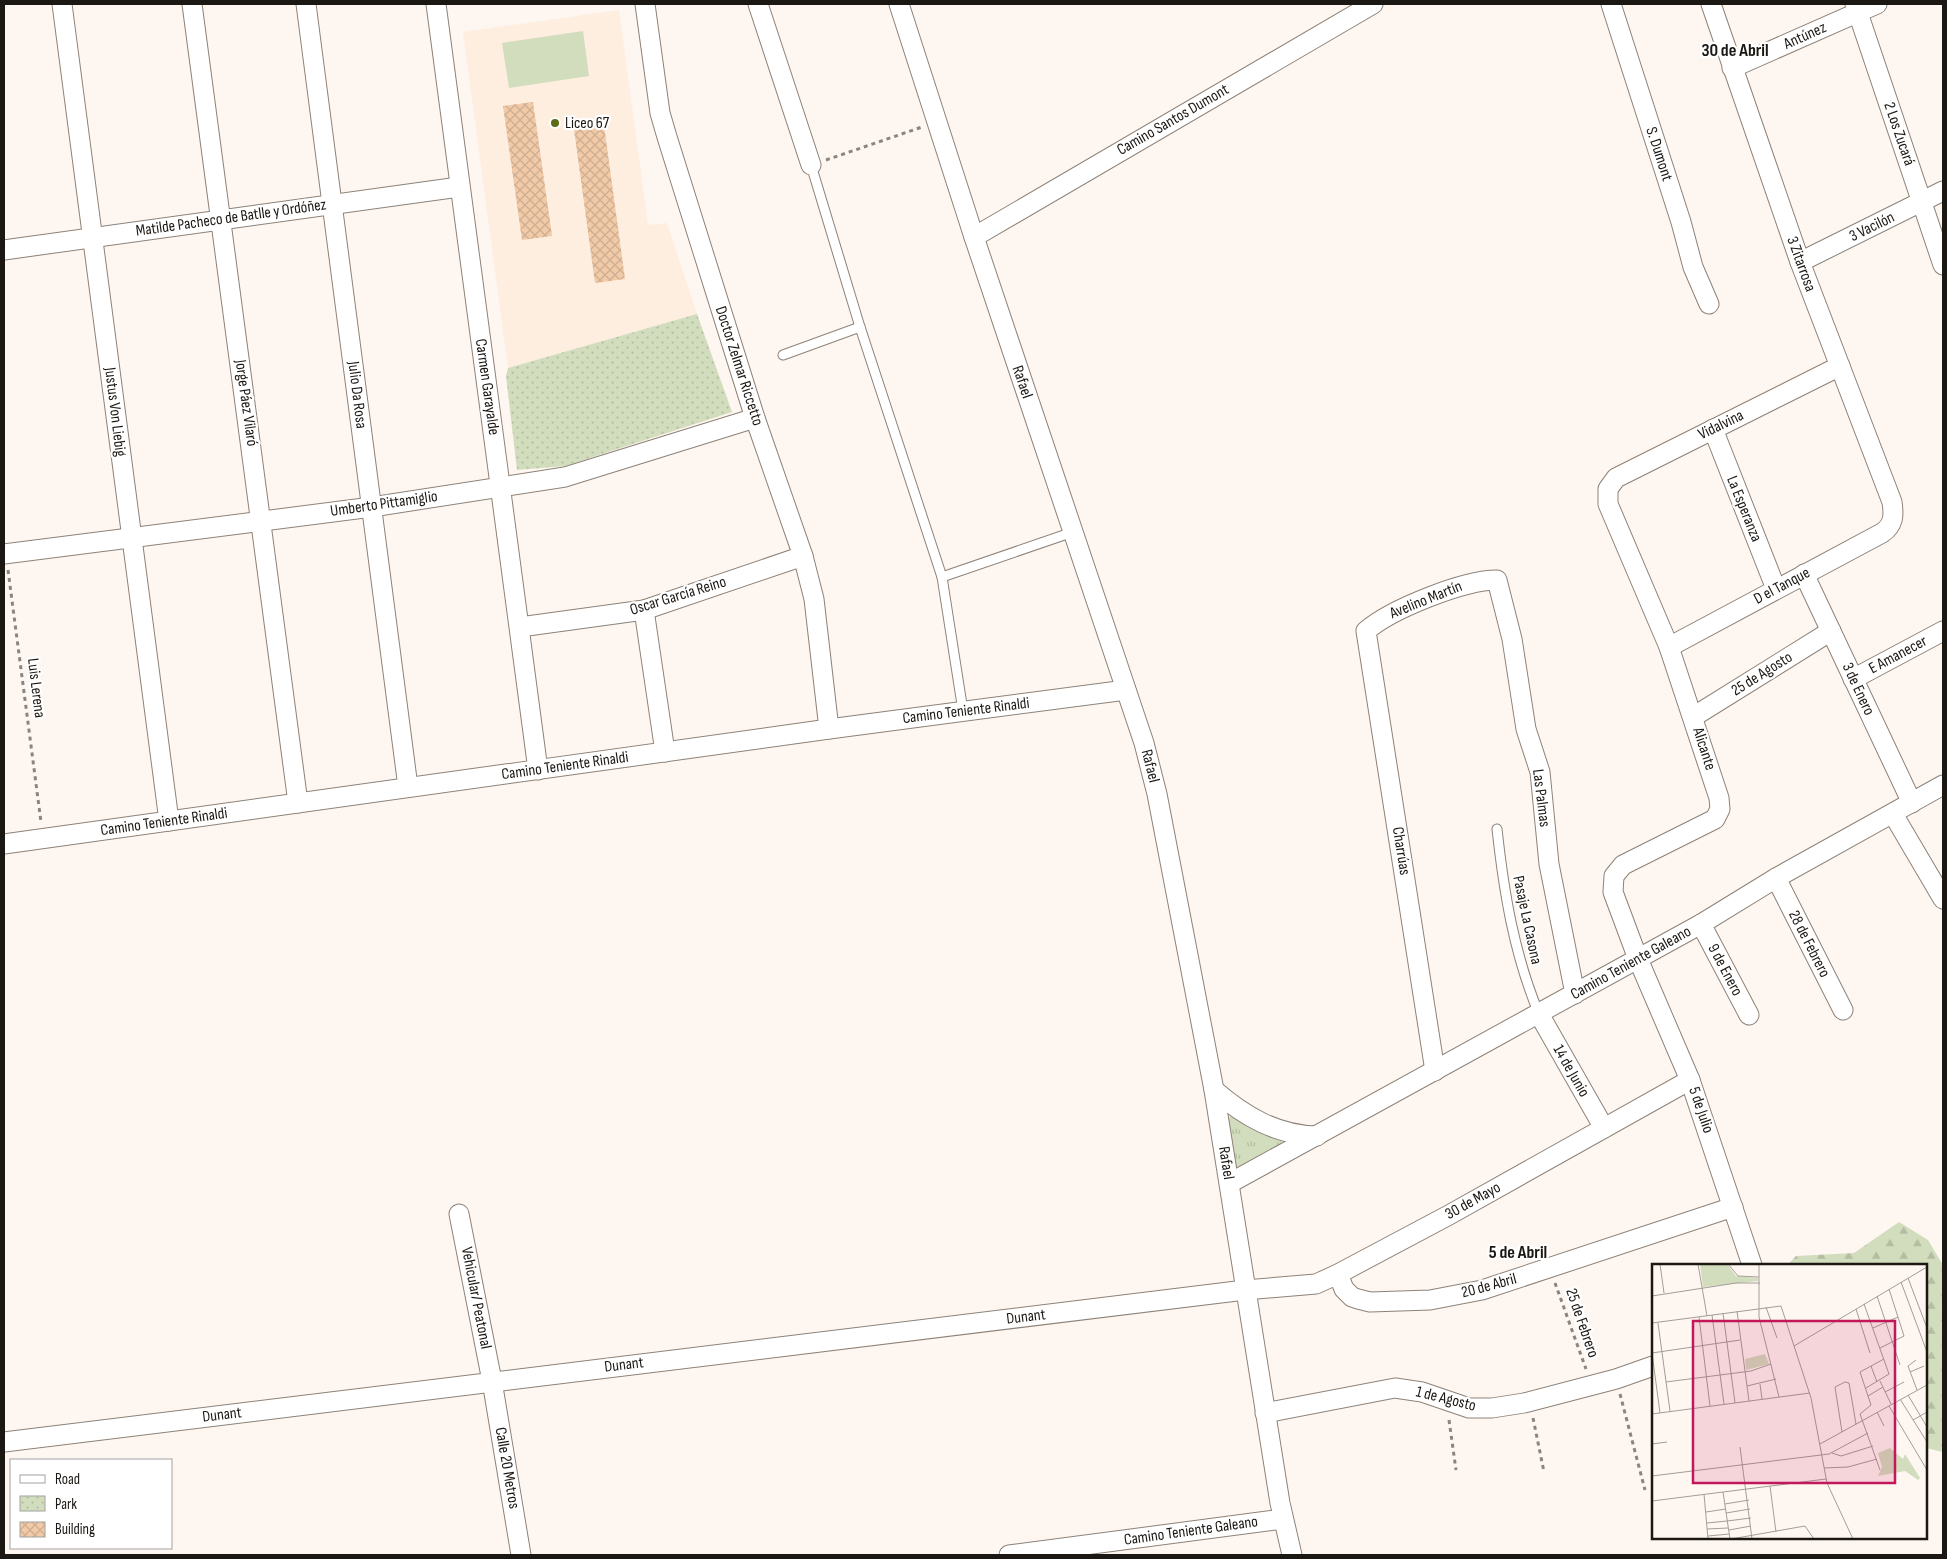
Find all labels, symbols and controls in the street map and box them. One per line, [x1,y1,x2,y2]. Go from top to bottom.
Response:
street label: Antúnez [1780,18,1830,54]
district label: 30 de Abril [1701,40,1769,61]
street label: Camino Santos Dumont [1114,80,1232,160]
street label: 2 Los Zucará [1879,100,1919,168]
place label: Liceo 67 [565,114,610,133]
marker: Liceo 67 [549,117,561,129]
street label: S. Dumont [1641,125,1677,184]
street label: Matilde Pacheco de Batlle y Ordóñez [135,195,328,241]
street label: 3 Vacilón [1846,208,1898,246]
street label: 3 Zitarrosa [1782,234,1820,294]
street label: Doctor Zelmar Riccetto [711,304,767,428]
street label: Carmen Garayalde [471,338,503,436]
street label: Jorge Páez Vilaró [230,358,261,447]
street label: Julio Da Rosa [343,359,371,430]
street label: Rafael [1008,363,1036,401]
street label: Justus Von Liebig [100,365,130,458]
street label: Vidalvina [1695,406,1747,444]
street label: La Esperanza [1722,473,1766,545]
street label: Umberto Pittamiglio [329,487,439,521]
street label: D el Tanque [1751,563,1813,609]
street label: Oscar García Reino [628,572,728,620]
street label: Avelino Martín [1386,577,1465,624]
street label: E Amanecer [1866,632,1931,678]
street label: 25 de Agosto [1728,648,1796,700]
street label: Luis Lerena [23,657,49,719]
street label: 3 de Enero [1838,660,1878,718]
street label: Camino Teniente Rinaldi [901,694,1031,728]
street label: Alicante [1688,724,1720,773]
street label: Camino Teniente Rinaldi [500,748,630,784]
street label: Rafael [1137,748,1163,784]
street label: Las Palmas [1528,768,1554,828]
street label: Camino Teniente Rinaldi [99,804,229,840]
street label: Charrúas [1388,826,1414,877]
street label: Pasaje La Casona [1508,874,1546,966]
street label: 28 de Febrero [1784,907,1834,981]
street label: Camino Teniente Galeano [1567,922,1695,1004]
street label: 9 de Enero [1703,941,1747,999]
street label: 14 de Junio [1549,1042,1593,1100]
street label: 5 de Julio [1684,1084,1718,1136]
street label: Rafael [1214,1145,1238,1181]
street label: 30 de Mayo [1442,1178,1504,1224]
district label: 5 de Abril [1489,1242,1547,1263]
street label: Vehicular/ Peatonal [457,1245,495,1351]
inset map [1652,1264,1927,1539]
street label: 20 de Abril [1459,1270,1519,1302]
street label: 25 de Febrero [1561,1286,1603,1360]
street label: Dunant [1005,1305,1047,1329]
street label: Dunant [603,1353,645,1377]
street label: 1 de Agosto [1414,1382,1478,1416]
street label: Dunant [201,1403,243,1427]
street label: Calle 20 Metros [490,1426,524,1510]
legend [10,1459,172,1549]
text: Road [55,1470,80,1489]
text: Park [55,1495,77,1514]
street label: Camino Teniente Galeano [1123,1512,1259,1550]
text: Building [55,1520,95,1539]

